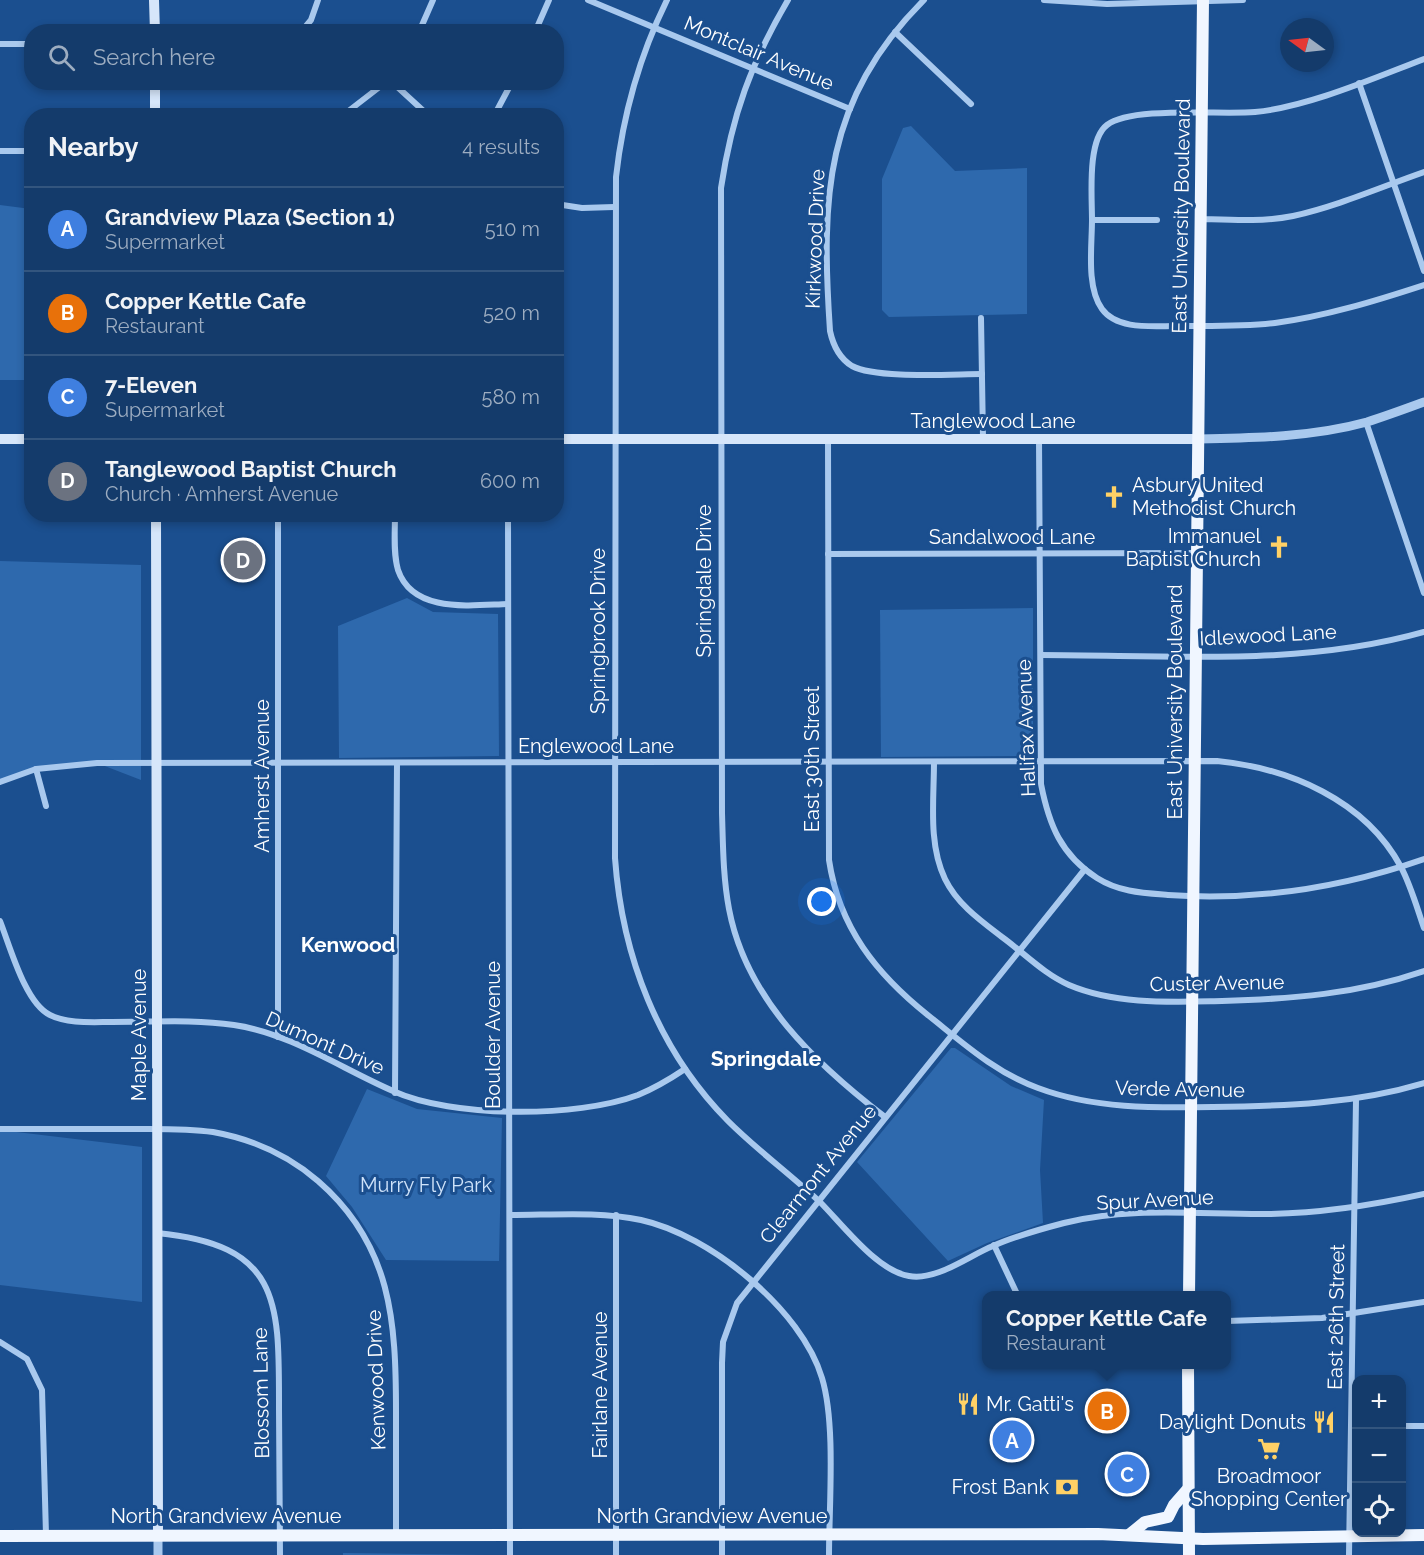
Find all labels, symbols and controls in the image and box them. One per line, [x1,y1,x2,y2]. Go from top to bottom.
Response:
street label: Montclair Avenue [681,11,838,95]
north arrow [1280,18,1334,72]
search box [24,24,564,90]
icon: search [45,41,78,74]
text: Search here [93,44,215,70]
street label: East University Boulevard [1167,98,1195,334]
text: Nearby [48,132,138,162]
text: 4 results [462,135,540,159]
street label: Kirkwood Drive [801,168,829,309]
text: Grandview Plaza (Section 1) [105,204,395,230]
text: A [61,217,74,241]
text: 510 m [485,217,540,241]
text: Supermarket [105,230,225,254]
text: Copper Kettle Cafe [105,288,306,314]
text: B [61,301,74,325]
text: 520 m [483,301,540,325]
text: Restaurant [105,314,205,338]
text: 7-Eleven [105,372,197,398]
text: C [61,385,74,409]
text: 580 m [482,385,540,409]
text: Supermarket [105,398,225,422]
street label: Tanglewood Lane [910,409,1076,433]
text: Tanglewood Baptist Church [105,456,397,482]
text: D [60,469,75,493]
text: 600 m [480,469,540,493]
place label: Asbury United Methodist Church [1132,473,1296,520]
text: Church · Amherst Avenue [105,482,338,506]
church icon: Asbury United Methodist Church [1101,484,1127,510]
street label: Springdale Drive [692,504,716,658]
place label: Immanuel Baptist Church [1125,524,1262,571]
street label: Sandalwood Lane [929,525,1095,549]
church icon: Immanuel Baptist Church [1266,534,1292,560]
pin: D [224,538,262,582]
street label: Springbrook Drive [586,548,610,714]
street label: East University Boulevard [1163,584,1187,820]
street label: Idlewood Lane [1199,619,1337,651]
street label: Halifax Avenue [1012,659,1040,797]
street label: East 30th Street [800,686,824,832]
street label: Amherst Avenue [250,699,274,853]
street label: Englewood Lane [518,734,674,758]
your location [807,887,836,916]
district label: Kenwood [301,932,395,957]
street label: Boulder Avenue [481,961,505,1109]
street label: Maple Avenue [127,968,151,1101]
street label: Custer Avenue [1149,970,1285,996]
street label: Dumont Drive [262,1006,388,1080]
district label: Springdale [711,1046,822,1071]
street label: Verde Avenue [1115,1076,1245,1102]
street label: Clearmont Avenue [755,1099,882,1248]
park label: Murry Fly Park [360,1173,492,1197]
street label: Spur Avenue [1096,1185,1215,1215]
street label: East 26th Street [1323,1244,1349,1390]
popup [982,1291,1231,1369]
text: Copper Kettle Cafe [1006,1305,1207,1331]
street label: Kenwood Drive [362,1309,390,1451]
street label: Fairlane Avenue [588,1311,612,1459]
street label: Blossom Lane [248,1327,274,1459]
text: Restaurant [1006,1331,1106,1355]
map controls [1352,1375,1406,1537]
button: + [1352,1375,1406,1429]
pin: B [1088,1388,1126,1434]
restaurant icon: Mr. Gatti's [955,1391,981,1417]
place label: Mr. Gatti's [986,1392,1074,1416]
restaurant icon: Daylight Donuts [1311,1409,1337,1435]
place label: Daylight Donuts [1159,1410,1306,1434]
pin: A [992,1418,1032,1462]
button: − [1352,1429,1406,1483]
supermarket icon: Broadmoor Shopping Center [1256,1436,1282,1462]
pin: C [1108,1452,1146,1496]
place label: Broadmoor Shopping Center [1191,1464,1347,1511]
bank icon: Frost Bank [1054,1474,1080,1500]
place label: Frost Bank [951,1475,1049,1499]
button: locate [1352,1483,1406,1537]
street label: North Grandview Avenue [111,1504,342,1528]
street label: North Grandview Avenue [597,1504,828,1528]

